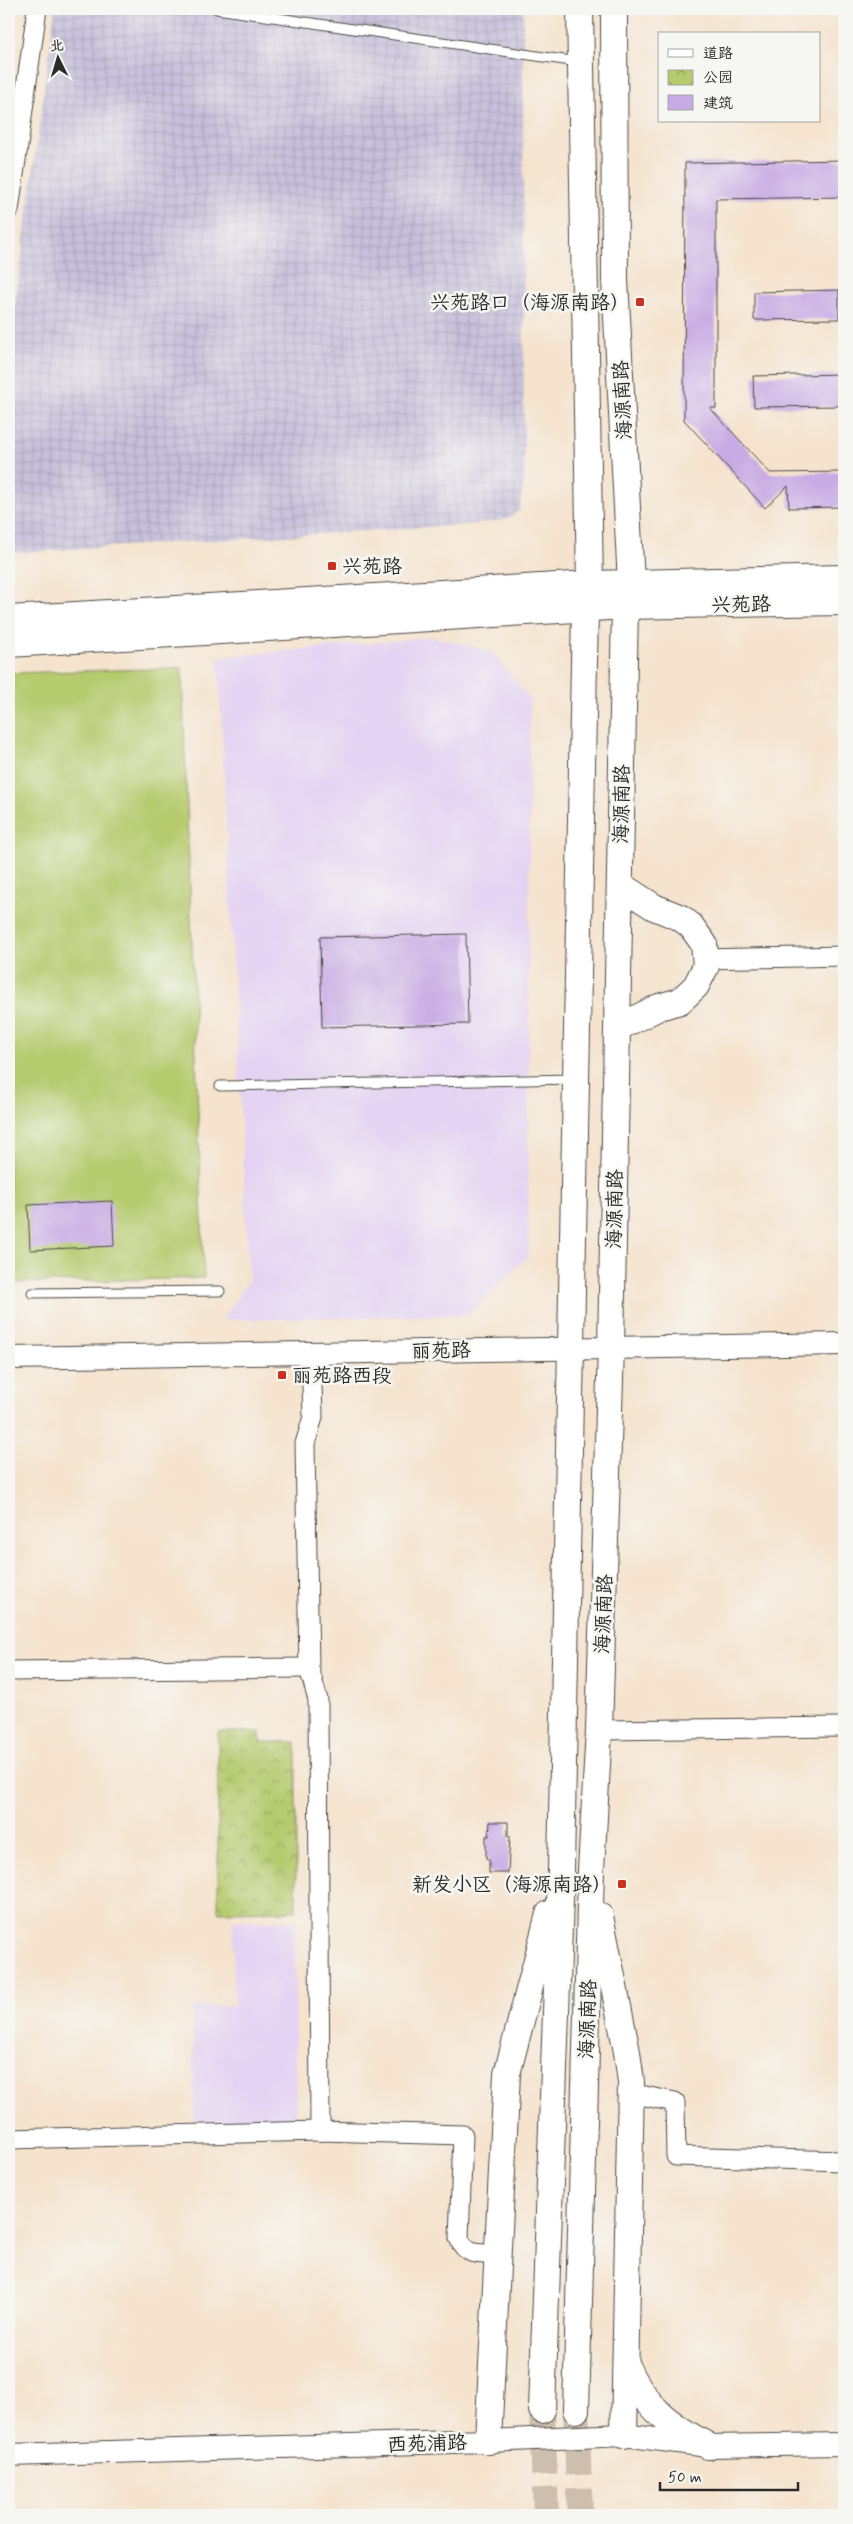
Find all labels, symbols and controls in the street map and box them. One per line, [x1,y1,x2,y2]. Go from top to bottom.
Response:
north arrow [32,32,82,82]
legend [658,32,820,122]
text: 北 [49,36,65,56]
text: 道路 [703,44,733,64]
text: 公园 [703,68,733,88]
text: 建筑 [703,94,733,114]
place label: 兴苑路口（海源南路） [430,290,630,317]
marker: 兴苑路口（海源南路） [634,296,646,308]
street label: 海源南路 [608,358,639,441]
place label: 兴苑路 [342,554,403,581]
marker: 兴苑路 [326,560,338,572]
street label: 兴苑路 [711,591,772,620]
street label: 海源南路 [608,763,637,844]
street label: 海源南路 [601,1168,630,1249]
street label: 丽苑路 [411,1337,472,1366]
place label: 丽苑路西段 [292,1363,392,1390]
marker: 丽苑路西段 [276,1369,288,1381]
street label: 海源南路 [590,1573,619,1654]
place label: 新发小区（海源南路） [412,1872,612,1899]
marker: 新发小区（海源南路） [616,1878,628,1890]
street label: 海源南路 [574,1978,603,2059]
street label: 西苑浦路 [387,2430,468,2459]
scale bar [660,2459,798,2491]
text: 50 m [668,2468,702,2488]

